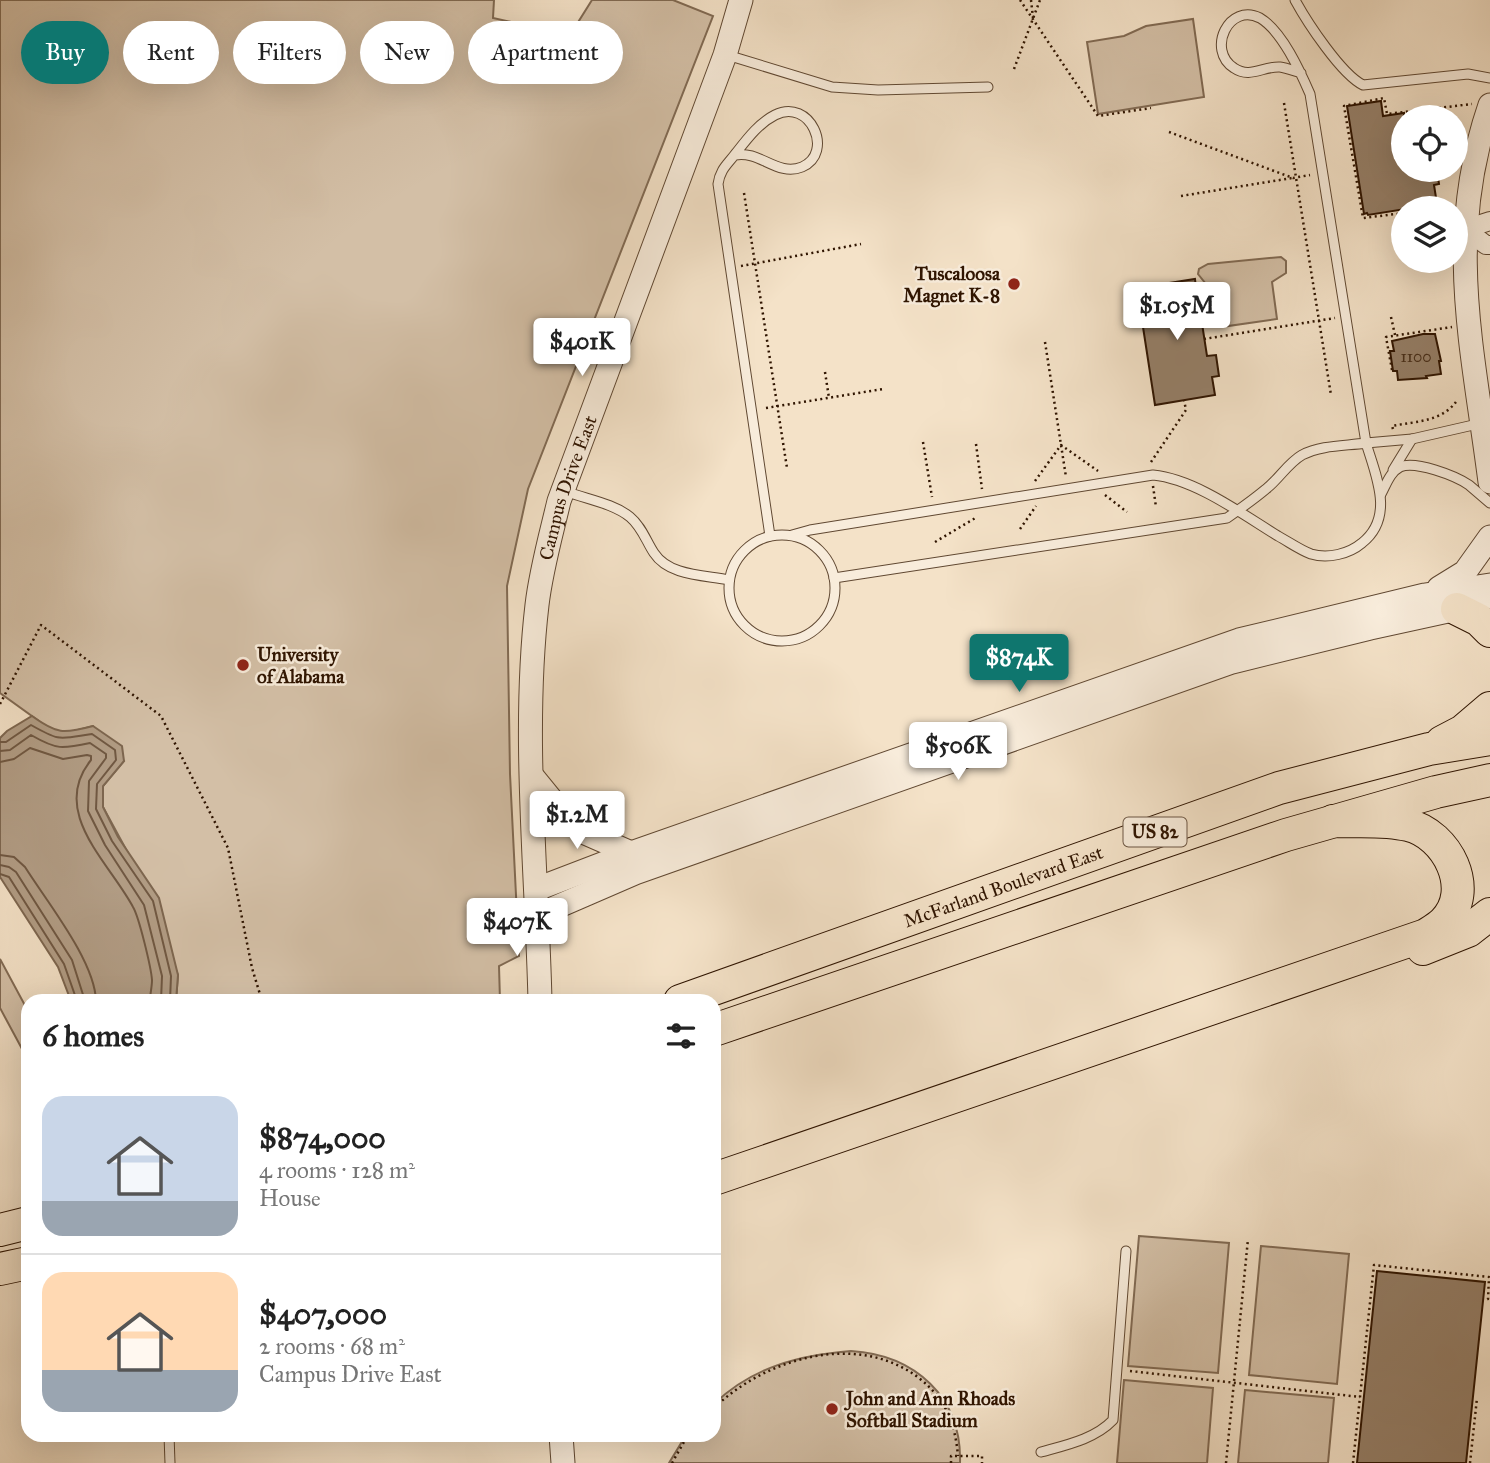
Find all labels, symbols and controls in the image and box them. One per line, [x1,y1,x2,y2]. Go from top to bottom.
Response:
chip: Buy [21,21,109,84]
chip: Rent [123,21,219,84]
chip: Filters [233,21,346,84]
chip: New [360,21,454,84]
chip: Apartment [468,21,623,84]
map controls [1391,105,1468,273]
button: locate [1391,105,1468,182]
button: layers [1391,196,1468,273]
place label: Tuscaloosa Magnet K-8 [903,262,1001,308]
marker: Tuscaloosa Magnet K-8 [1006,276,1022,292]
pin: $1.05M [1120,282,1234,342]
text: $1.05M [1139,291,1215,319]
pin: $401K [533,318,631,378]
text: $401K [549,327,615,355]
house number: 1100 [1400,347,1432,366]
street label: Campus Drive East [534,412,602,562]
pin: $874K [970,634,1068,694]
place label: University of Alabama [257,643,345,688]
text: $874K [986,643,1052,671]
marker: University of Alabama [235,657,251,673]
pin: $506K [909,722,1007,782]
text: $506K [925,731,991,759]
pin: $1.2M [528,792,626,851]
text: $1.2M [546,800,608,828]
road number: US 82 [1124,818,1186,846]
street label: McFarland Boulevard East [900,840,1106,932]
pin: $407K [468,898,566,958]
text: $407K [483,907,551,935]
icon: filters [662,1017,700,1055]
text: 6 homes [42,1018,144,1054]
text: $874,000 [259,1120,386,1156]
icon: home [98,1124,182,1208]
text: 4 rooms · 128 m² [259,1156,415,1184]
text: House [259,1184,321,1212]
text: $407,000 [259,1296,387,1332]
icon: home [98,1300,182,1384]
text: 2 rooms · 68 m² [259,1332,405,1360]
text: Campus Drive East [259,1360,442,1388]
place label: John and Ann Rhoads Softball Stadium [843,1387,1015,1432]
marker: John and Ann Rhoads Softball Stadium [824,1401,840,1417]

